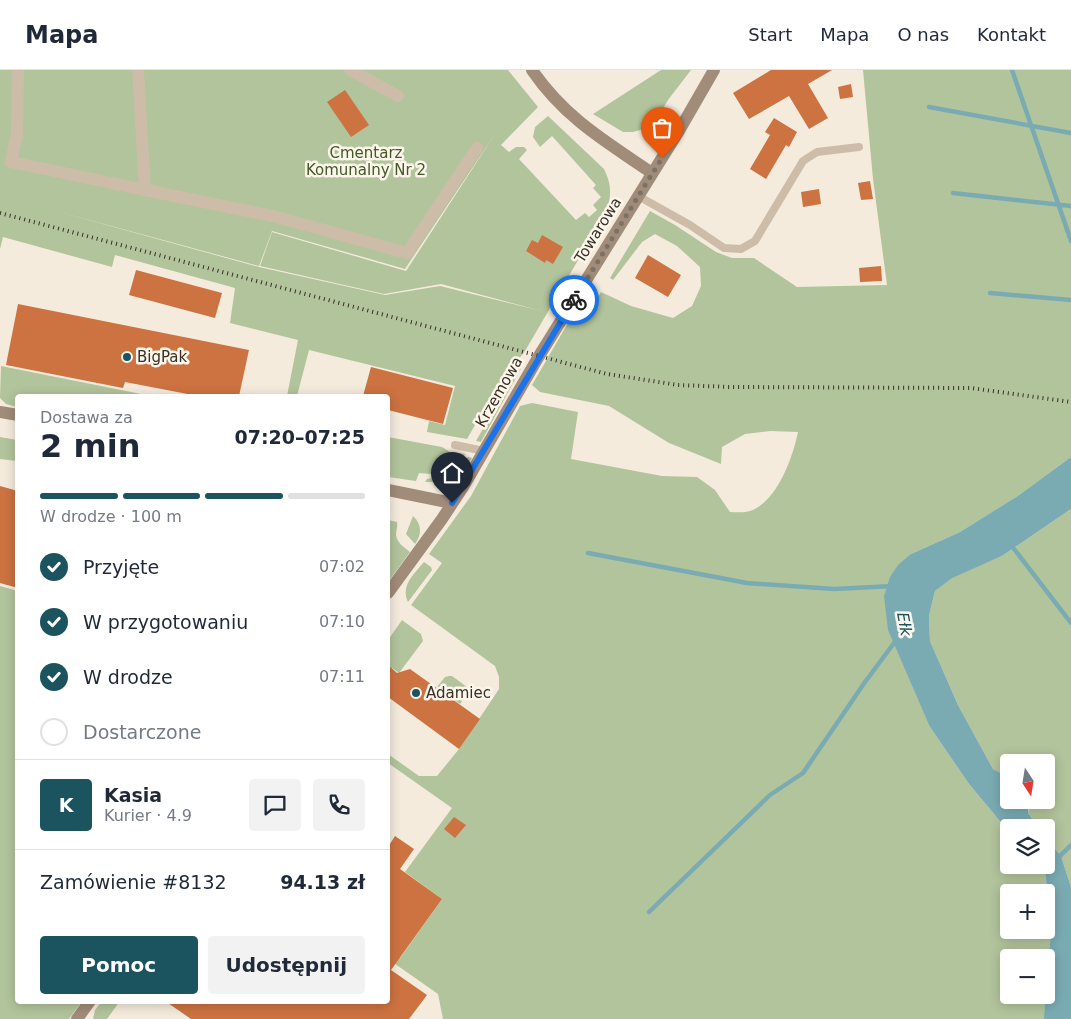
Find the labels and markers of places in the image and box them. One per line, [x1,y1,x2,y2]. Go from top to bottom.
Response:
pin [641,107,683,158]
place label: BigPak [137,348,188,366]
marker: BigPak [121,351,133,363]
pin [431,452,473,503]
place label: Adamiec [426,684,491,702]
marker: Adamiec [410,687,422,699]

